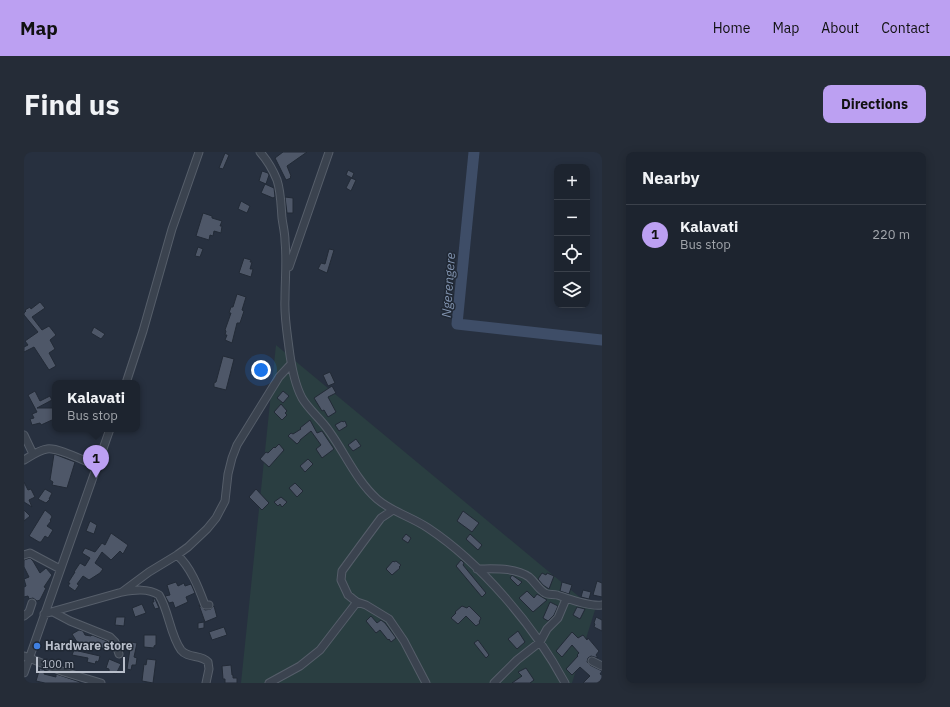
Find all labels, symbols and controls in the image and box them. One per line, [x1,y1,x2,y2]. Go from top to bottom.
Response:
text: Map [20,16,58,40]
text: Home [713,19,750,37]
text: Map [772,19,799,37]
text: About [821,19,859,37]
text: Contact [881,19,930,37]
button: Directions [823,85,926,123]
text: Find us [24,86,120,123]
map controls [554,164,590,308]
button: + [554,164,590,200]
text: Nearby [642,167,700,189]
button: − [554,200,590,236]
text: Kalavati [680,217,738,236]
text: 1 [651,226,659,243]
text: 220 m [872,226,910,243]
button: locate [554,236,590,272]
text: Bus stop [680,236,731,253]
water label: Ngerengere [438,251,459,318]
button: layers [554,272,590,308]
your location [251,360,271,380]
popup [52,380,140,432]
text: Kalavati [67,388,125,407]
text: Bus stop [67,407,118,424]
pin: 1 [83,445,109,478]
place label: Hardware store [45,638,133,653]
marker: Hardware store [32,641,42,651]
scale bar [36,655,125,674]
text: 100 m [42,657,74,671]

